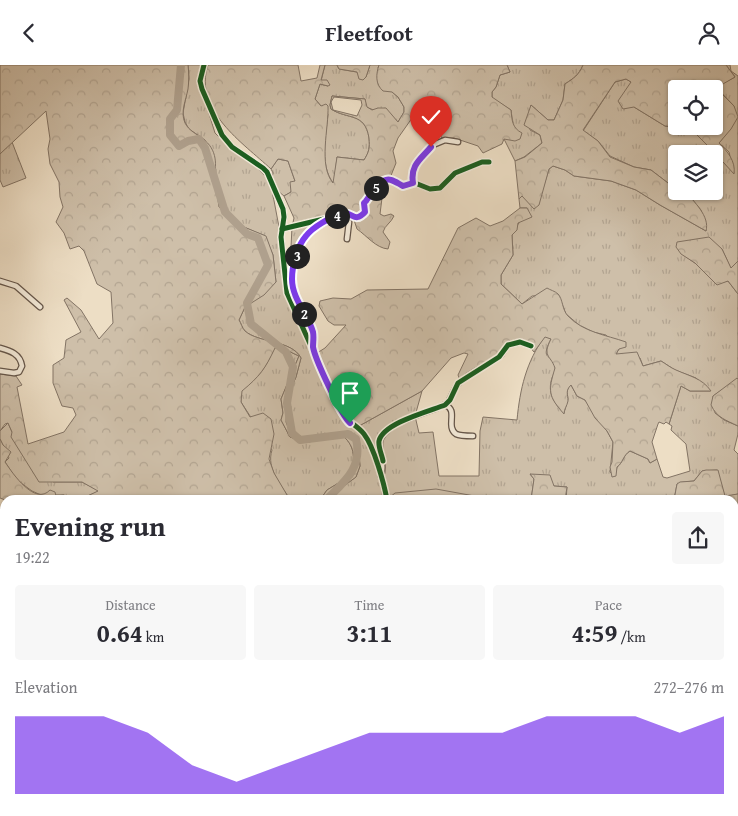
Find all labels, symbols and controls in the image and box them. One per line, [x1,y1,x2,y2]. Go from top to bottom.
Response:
text: Fleetfoot [325,17,413,49]
icon: back [15,19,43,47]
icon: person [695,19,723,47]
map controls [668,80,723,200]
button: locate [668,80,723,135]
pin [410,96,452,147]
icon: check [417,103,445,131]
button: layers [668,145,723,200]
pin: 5 [364,175,388,201]
text: 5 [373,178,380,198]
pin: 4 [324,203,350,229]
text: 4 [334,206,341,226]
pin: 3 [284,243,310,269]
text: 3 [294,246,301,266]
pin: 2 [292,301,316,327]
text: 2 [301,304,308,324]
pin [329,372,371,423]
icon: arrive [336,379,364,407]
text: Evening run [15,505,166,546]
button: share [672,512,724,564]
text: 19:22 [15,545,50,569]
text: Distance [105,595,156,615]
text: Time [355,595,384,615]
text: Pace [595,595,622,615]
text: 0.64 [97,615,143,651]
text: 3:11 [347,615,392,651]
text: 4:59 [571,615,617,651]
text: km [143,627,164,647]
text: /km [617,627,646,647]
text: Elevation [15,675,78,699]
text: 272–276 m [654,675,724,699]

